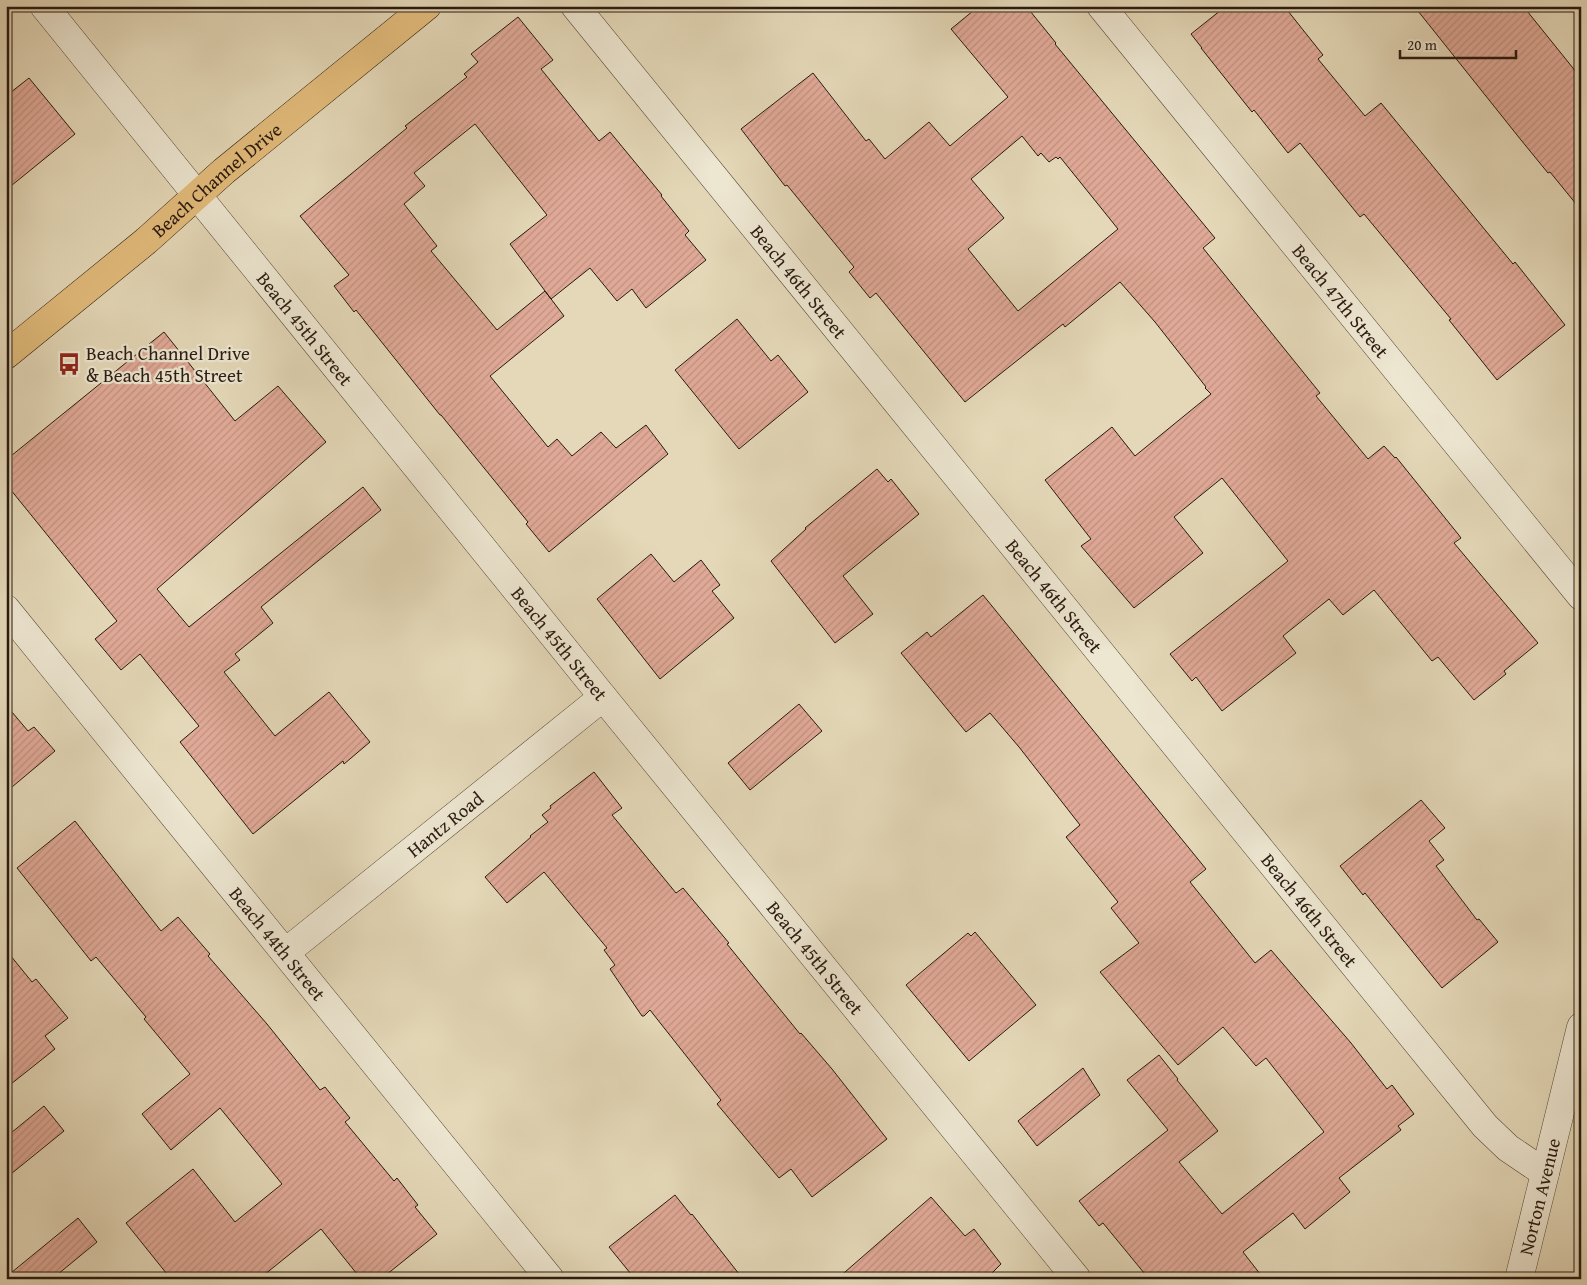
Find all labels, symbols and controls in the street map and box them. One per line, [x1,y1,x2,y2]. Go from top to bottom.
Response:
scale bar [1400,28,1516,60]
text: 20 m [1407,34,1438,55]
street label: Beach Channel Drive [145,115,288,244]
street label: Beach 46th Street [744,218,854,345]
street label: Beach 47th Street [1286,238,1396,364]
street label: Beach 45th Street [250,266,360,392]
place label: Beach Channel Drive & Beach 45th Street [86,339,250,389]
bus stop icon: Beach Channel Drive & Beach 45th Street [56,351,82,377]
street label: Beach 46th Street [999,533,1109,659]
street label: Beach 45th Street [505,580,615,707]
street label: Hantz Road [401,784,490,864]
street label: Beach 46th Street [1255,847,1365,973]
street label: Beach 44th Street [223,881,333,1007]
street label: Beach 45th Street [760,895,870,1021]
street label: Norton Avenue [1511,1135,1567,1258]

